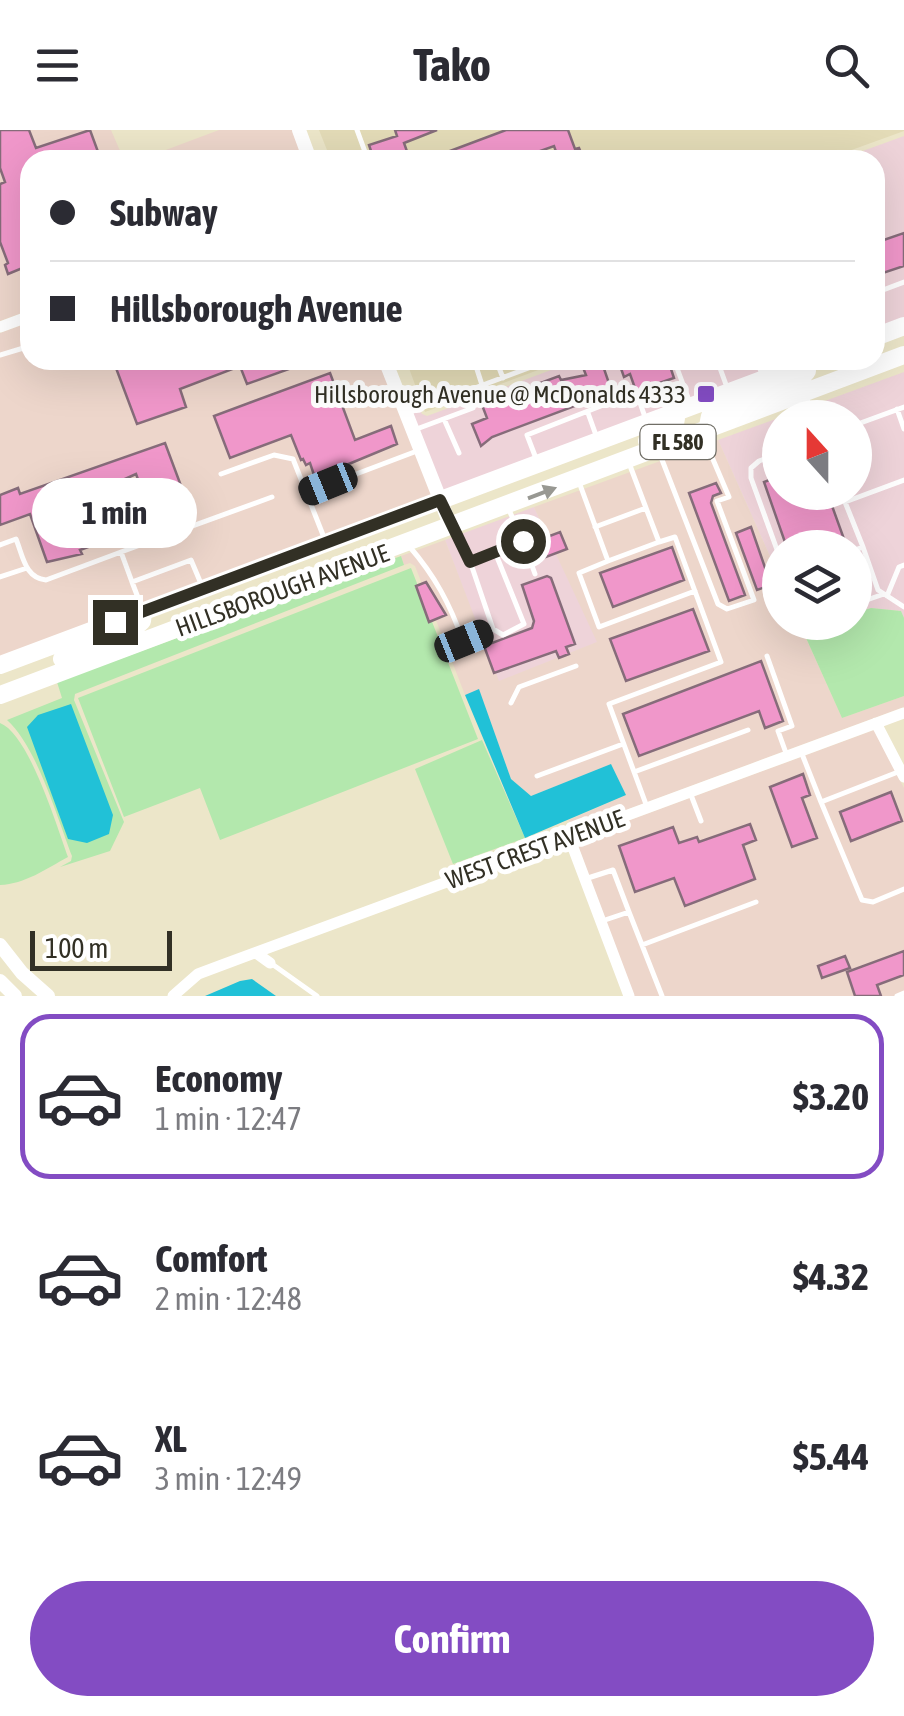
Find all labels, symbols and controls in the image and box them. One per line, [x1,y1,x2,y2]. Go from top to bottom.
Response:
icon: menu [30,38,85,93]
icon: search [819,38,874,93]
text: Tako [413,39,491,91]
text: Subway [110,191,218,234]
text: Hillsborough Avenue [110,287,403,330]
place label: Hillsborough Avenue @ McDonalds 4333 [314,380,686,408]
marker: Hillsborough Avenue @ McDonalds 4333 [695,383,717,405]
north arrow [762,400,872,510]
map controls [762,400,872,640]
road number: FL 580 [640,425,716,459]
car [295,459,361,509]
callout: 1 min [32,477,198,547]
one-way arrow [528,484,558,500]
text: 1 min [82,494,147,531]
route start [501,519,546,564]
button: layers [762,530,872,640]
street label: HILLSBOROUGH AVENUE [172,538,393,642]
route end [93,600,138,645]
car [431,616,497,666]
street label: WEST CREST AVENUE [442,804,628,894]
scale bar [30,926,172,970]
text: 100 m [45,932,108,964]
icon: car [35,1052,125,1142]
text: Economy [155,1057,282,1100]
text: $3.20 [793,1075,869,1118]
text: 1 min · 12:47 [155,1100,302,1137]
icon: car [35,1232,125,1322]
text: Comfort [155,1237,267,1280]
text: $4.32 [793,1255,869,1298]
text: 2 min · 12:48 [155,1280,302,1317]
icon: car [35,1412,125,1502]
text: XL [155,1417,187,1460]
text: $5.44 [793,1435,869,1478]
text: 3 min · 12:49 [155,1460,302,1497]
button: Confirm [30,1581,874,1696]

